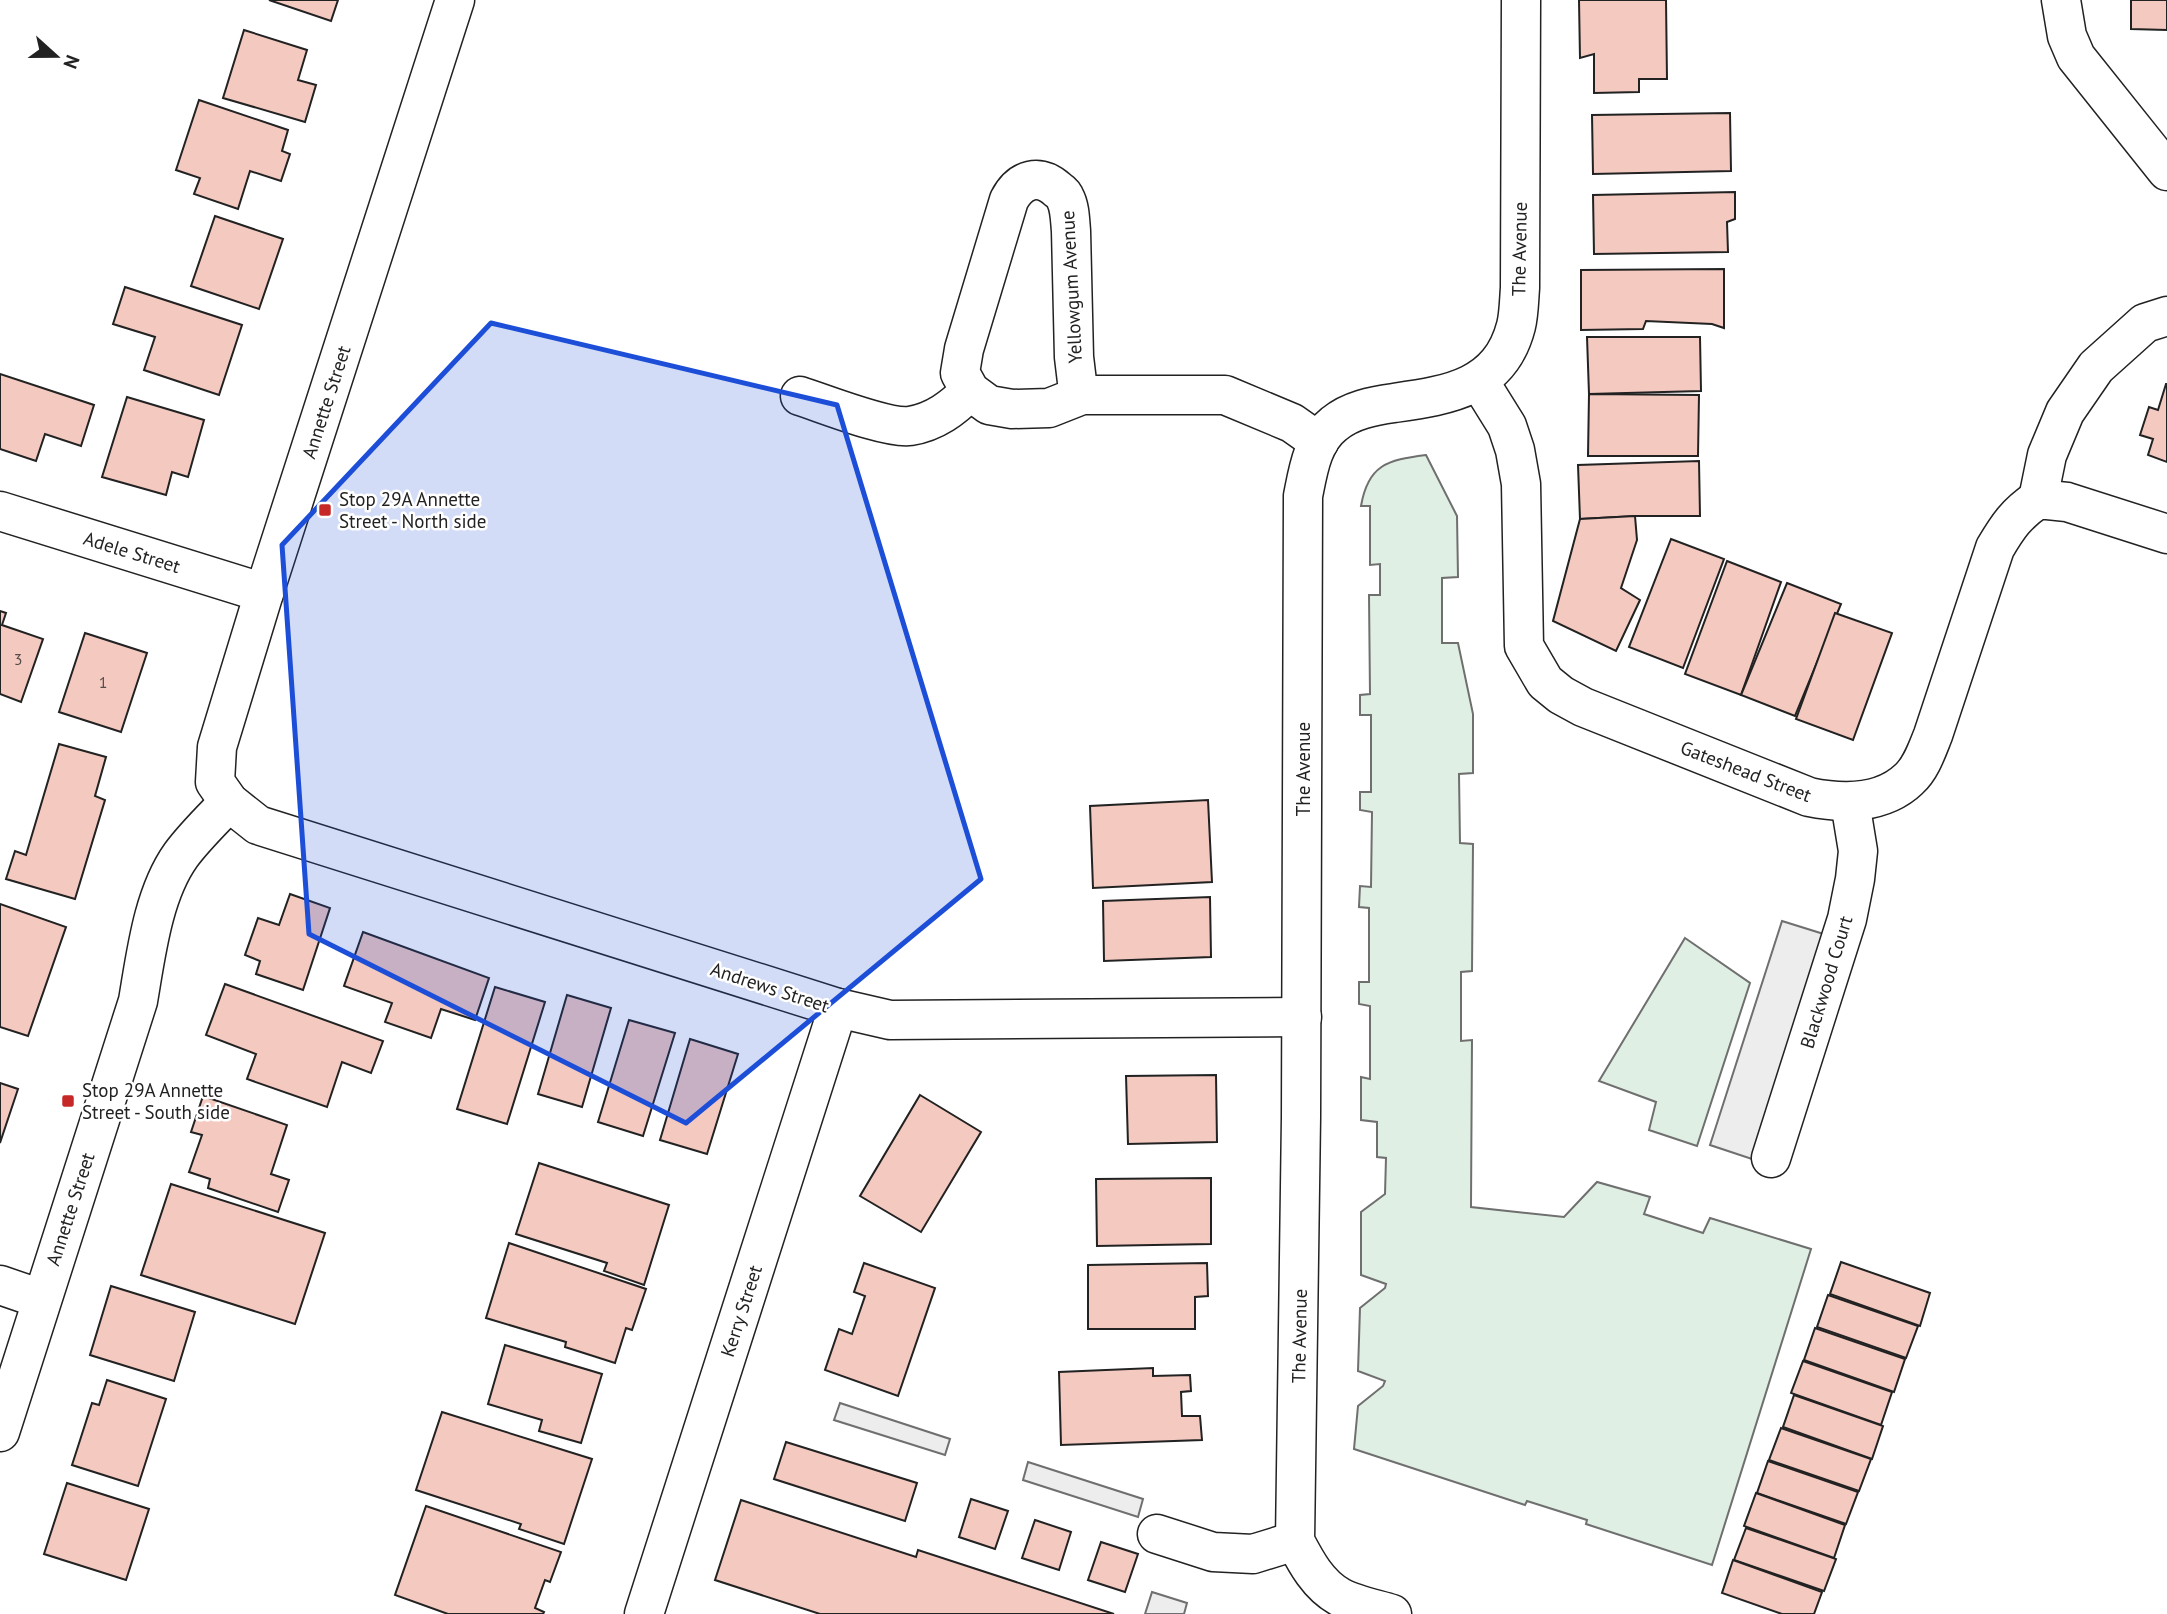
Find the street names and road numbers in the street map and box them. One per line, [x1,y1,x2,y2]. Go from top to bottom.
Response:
street label: The Avenue [1506,202,1532,296]
street label: Yellowgum Avenue [1055,210,1087,364]
street label: Annette Street [296,342,356,462]
street label: Adele Street [81,526,184,578]
street label: The Avenue [1291,722,1315,816]
street label: Gateshead Street [1677,735,1815,807]
street label: Blackwood Court [1794,912,1858,1051]
street label: Andrews Street [708,957,833,1018]
street label: Annette Street [40,1149,100,1269]
street label: Kerry Street [715,1262,767,1360]
street label: The Avenue [1286,1289,1312,1383]

